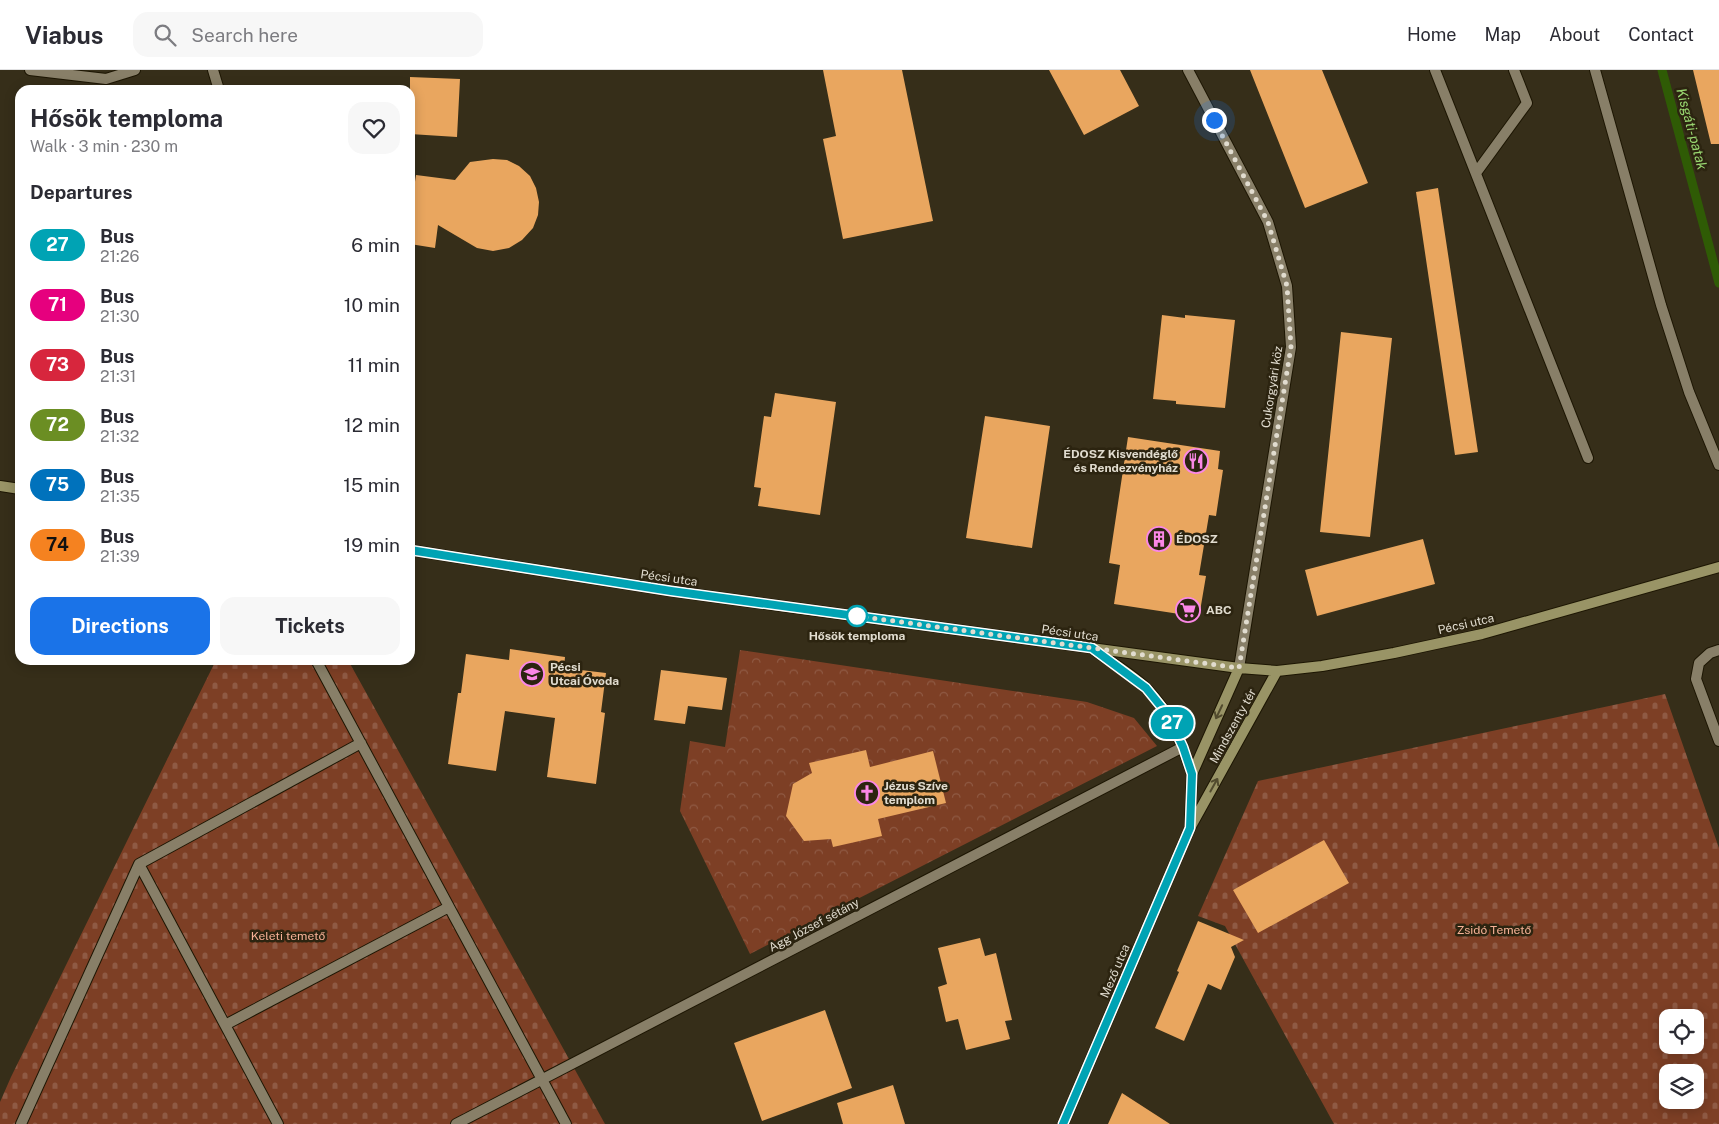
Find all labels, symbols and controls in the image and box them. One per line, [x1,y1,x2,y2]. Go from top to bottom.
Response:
search box [133,12,483,57]
text: Viabus [25,21,103,49]
icon: search [151,21,179,49]
text: Search here [191,24,298,46]
text: Home [1407,24,1457,45]
text: Map [1485,24,1521,45]
text: About [1549,24,1600,45]
text: Contact [1628,24,1694,45]
water label: Kisgáti-patak [1673,86,1711,172]
button: heart [348,102,400,154]
text: Hősök temploma [30,104,223,132]
your location [1202,108,1227,133]
text: Walk · 3 min · 230 m [30,137,178,156]
text: Departures [30,181,133,203]
text: Bus [100,225,134,247]
text: 27 [46,234,69,255]
text: 6 min [351,234,400,256]
text: 21:26 [100,247,139,266]
text: Bus [100,285,134,307]
text: 71 [48,294,67,315]
text: 10 min [344,294,400,316]
text: 21:30 [100,307,139,326]
text: Bus [100,345,134,367]
street label: Cukorgyári köz [1259,345,1285,429]
text: 73 [46,354,69,375]
text: 11 min [348,354,400,376]
text: 21:31 [100,367,136,386]
text: Bus [100,405,134,427]
text: 72 [46,414,69,435]
text: 12 min [344,414,400,436]
text: 21:32 [100,427,139,446]
place label: ÉDOSZ Kisvendéglő és Rendezvényház [1063,447,1179,475]
restaurant icon: ÉDOSZ Kisvendéglő és Rendezvényház [1183,448,1209,474]
text: Bus [100,465,134,487]
text: 75 [46,474,69,495]
text: 15 min [343,474,400,496]
text: 21:35 [100,487,140,506]
text: Bus [100,525,134,547]
building icon: ÉDOSZ [1146,526,1172,552]
place label: ÉDOSZ [1176,532,1218,546]
text: 74 [46,534,69,555]
text: 19 min [344,534,400,556]
text: 21:39 [100,547,140,566]
street label: Pécsi utca [640,567,698,589]
button: Directions [30,597,210,655]
button: Tickets [220,597,400,655]
supermarket icon: ABC [1175,597,1201,623]
place label: ABC [1206,603,1232,617]
marker: Hősök temploma [846,605,868,627]
street label: Pécsi utca [1436,611,1496,637]
street label: Pécsi utca [1041,622,1099,644]
place label: Hősök temploma [809,629,905,643]
place label: Pécsi Utcai Óvoda [550,660,619,688]
school or university icon: Pécsi Utcai Óvoda [519,661,545,687]
street label: Mindszenty tér [1207,686,1259,766]
one-way arrow [1214,704,1223,719]
line badge: 27 [1150,707,1194,739]
text: 27 [1161,712,1183,733]
one-way arrow [1210,778,1219,793]
place label: Jézus Szíve templom [884,779,948,807]
church icon: Jézus Szíve templom [854,780,880,806]
street label: Agg József sétány [766,895,862,955]
park label: Zsidó Temető [1457,923,1532,937]
park label: Keleti temető [251,929,325,943]
street label: Mező utca [1097,942,1133,1000]
map controls [1659,1009,1704,1109]
button: locate [1659,1009,1704,1054]
button: layers [1659,1064,1704,1109]

